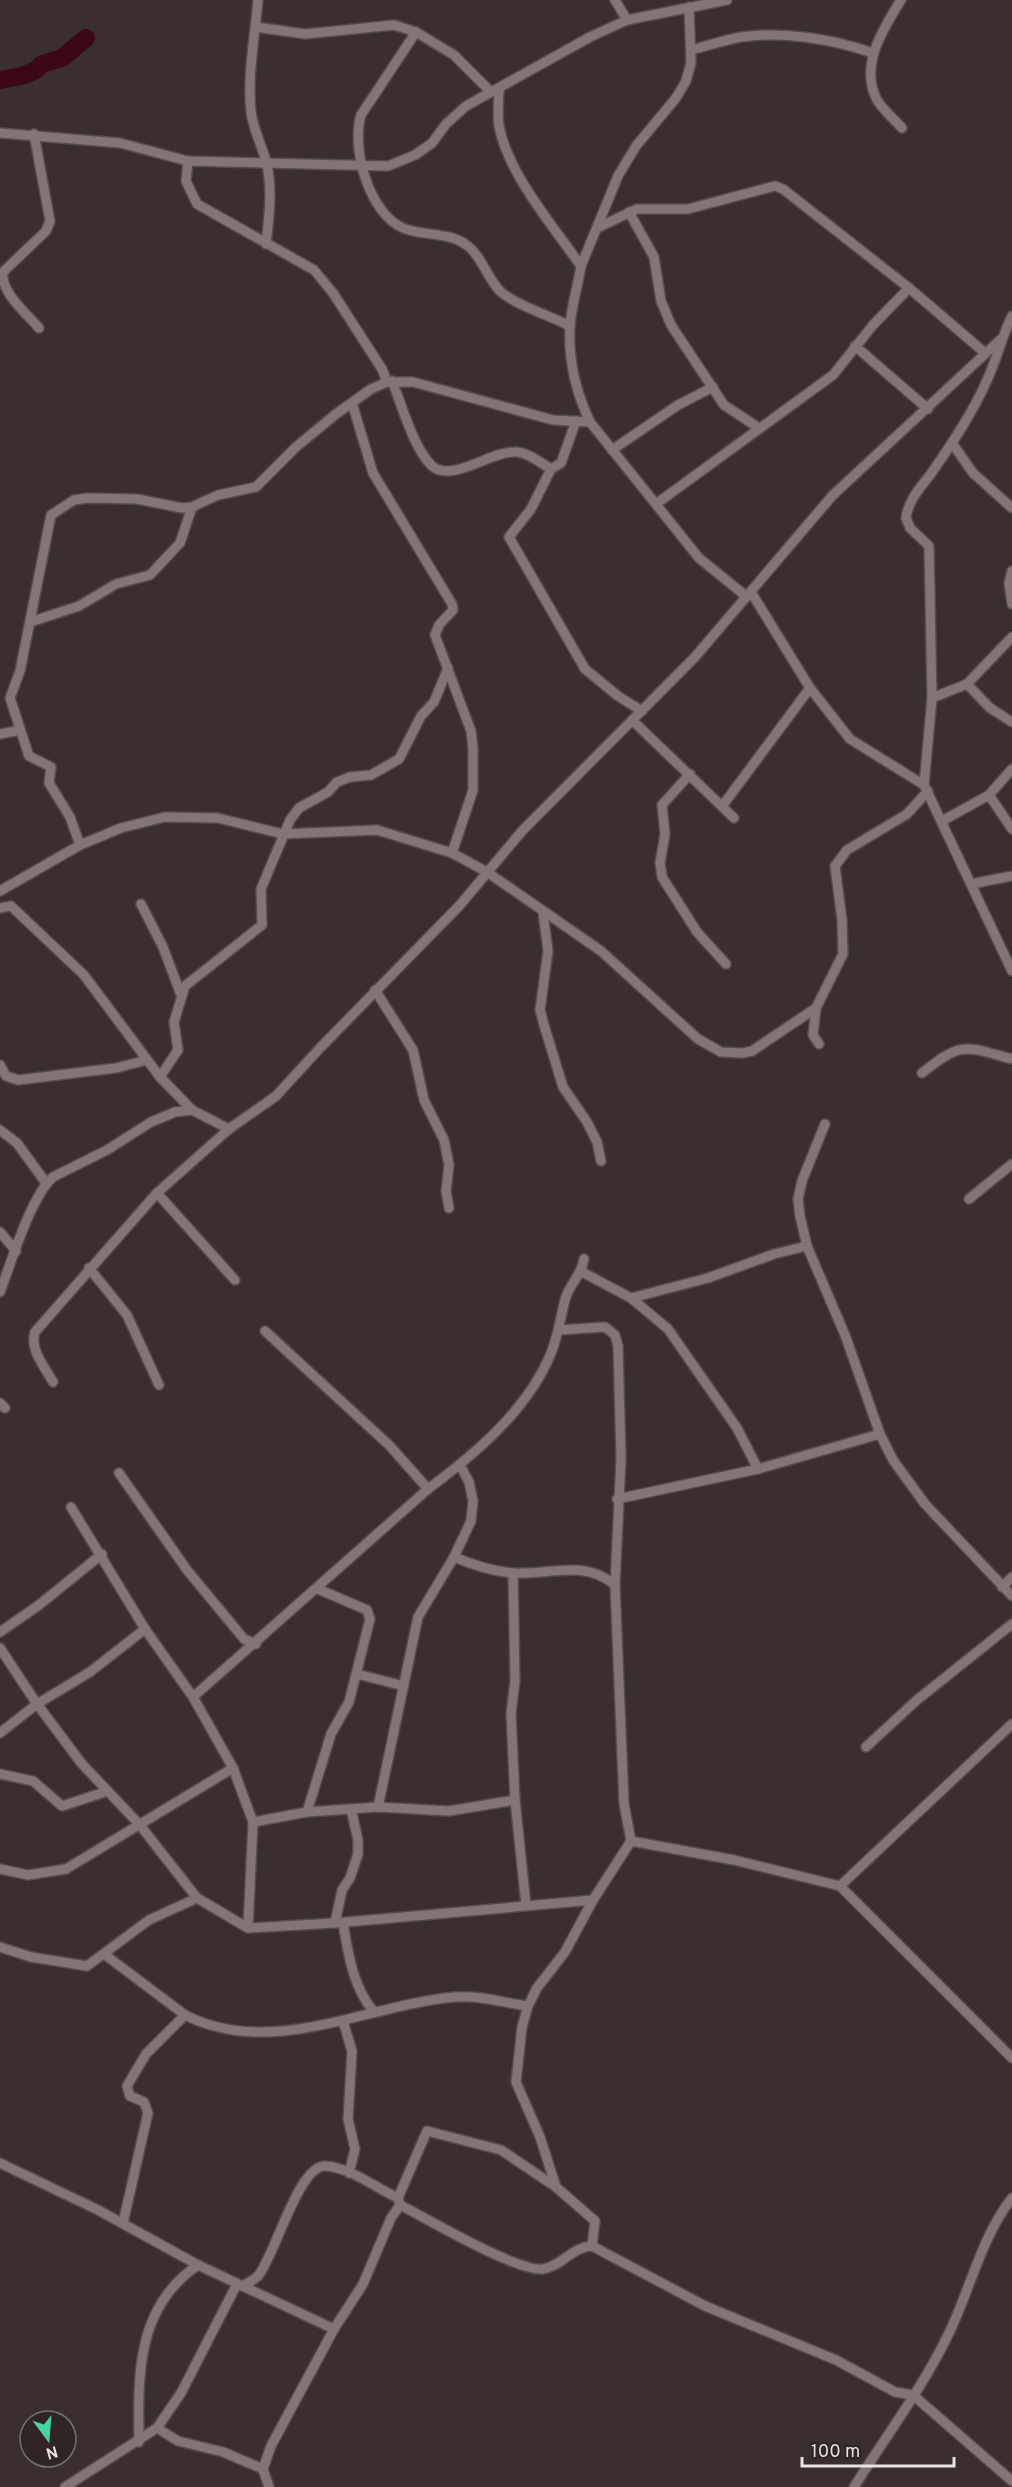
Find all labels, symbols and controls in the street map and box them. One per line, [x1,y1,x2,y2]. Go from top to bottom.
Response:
north arrow [18,2409,78,2469]
scale bar [802,2430,954,2468]
text: N [43,2440,60,2463]
text: 100 m [811,2441,860,2464]

